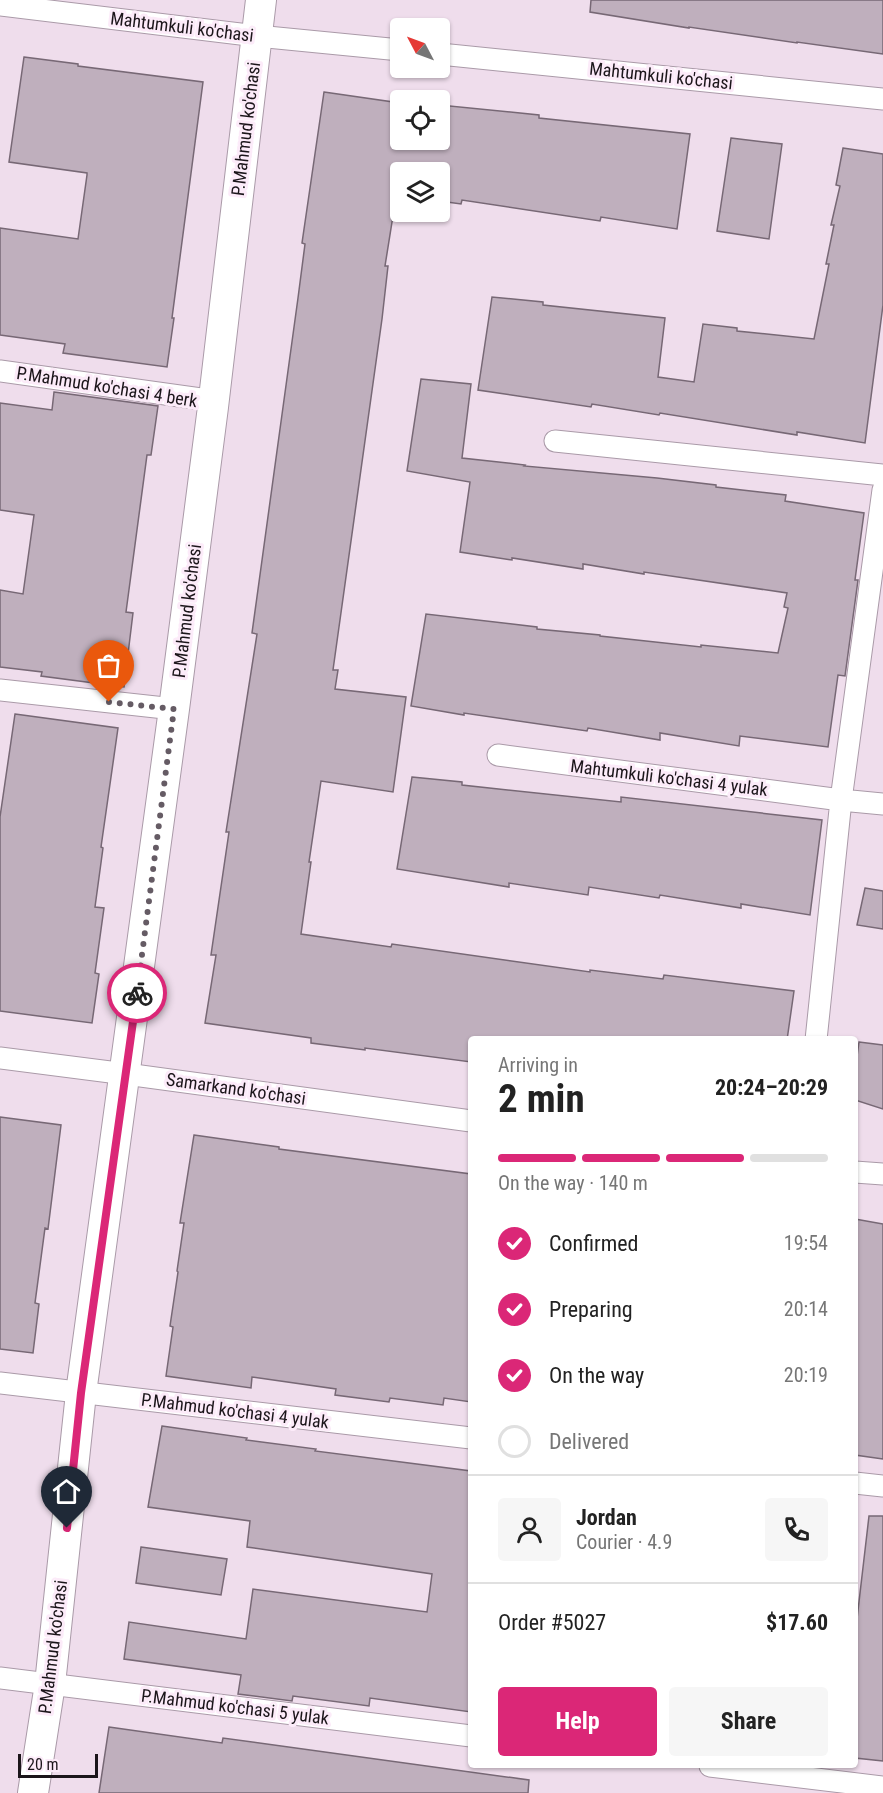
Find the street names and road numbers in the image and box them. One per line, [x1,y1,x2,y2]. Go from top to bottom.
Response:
street label: Mahtumkuli ko'chasi [109,7,255,46]
street label: Mahtumkuli ko'chasi [588,58,734,93]
street label: P.Mahmud ko'chasi [227,61,264,197]
street label: P.Mahmud ko'chasi 4 berk [15,362,199,411]
street label: P.Mahmud ko'chasi [168,543,205,679]
street label: Mahtumkuli ko'chasi 4 yulak [569,755,769,800]
street label: Samarkand ko'chasi [165,1068,307,1109]
street label: P.Mahmud ko'chasi 4 yulak [140,1389,330,1432]
street label: P.Mahmud ko'chasi [34,1579,71,1715]
street label: P.Mahmud ko'chasi 5 yulak [140,1685,330,1728]

